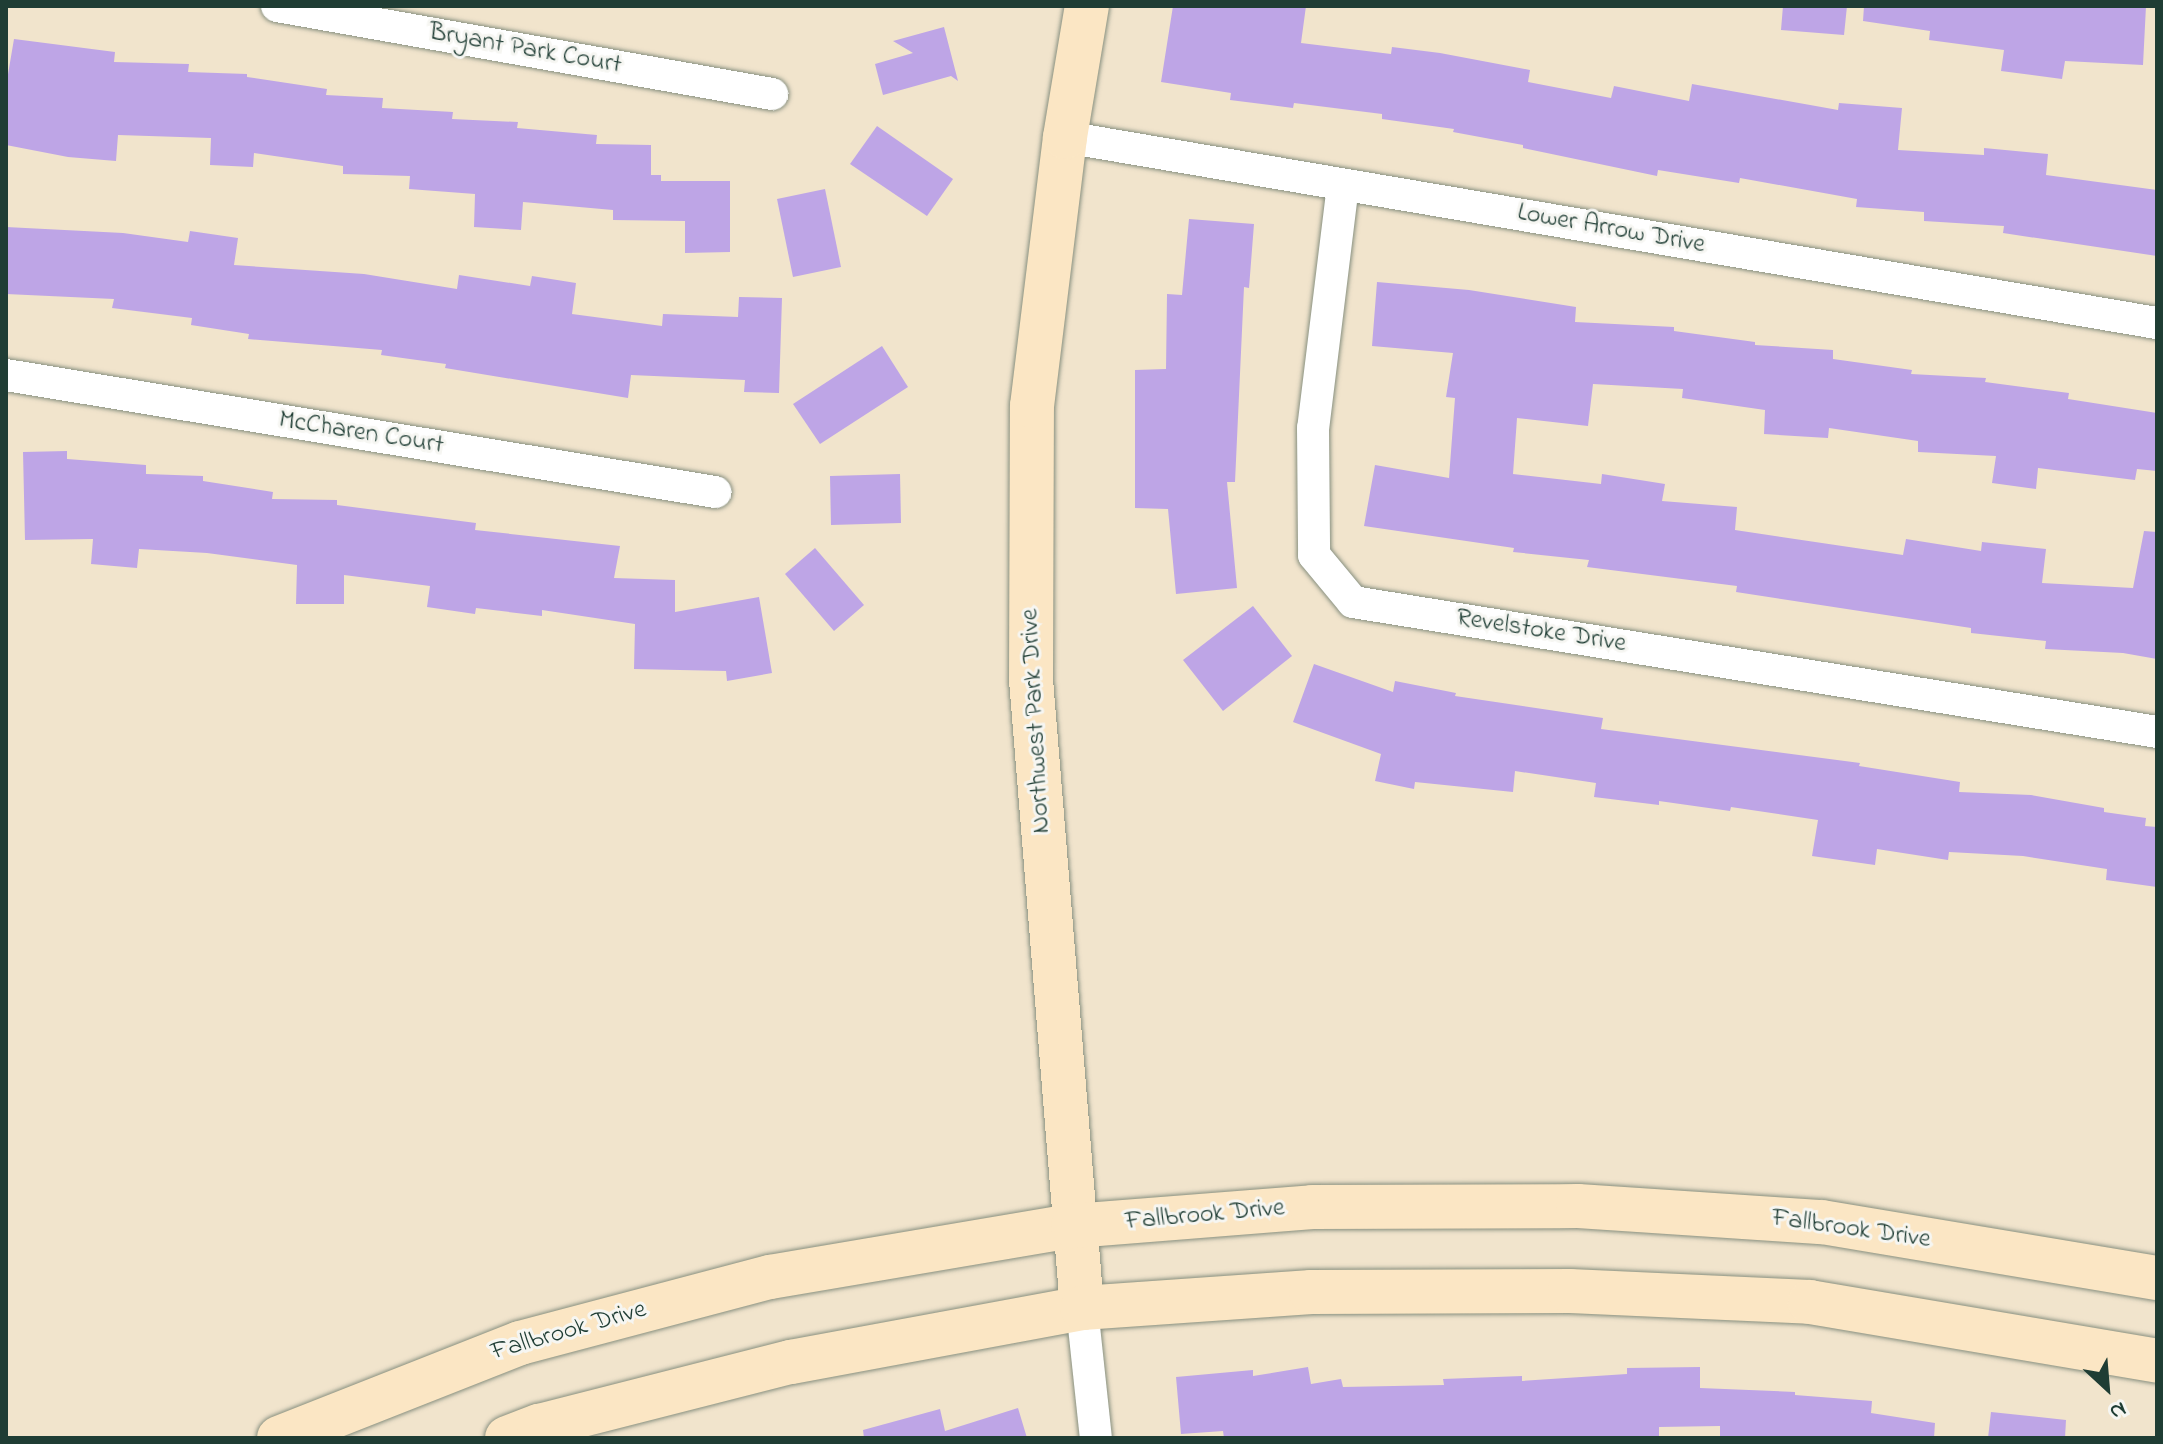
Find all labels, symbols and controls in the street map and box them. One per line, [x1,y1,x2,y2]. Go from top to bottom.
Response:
street label: Bryant Park Court [426,18,624,82]
street label: Lower Arrow Drive [1515,198,1707,262]
street label: McCharen Court [276,406,446,462]
street label: Revelstoke Drive [1454,603,1628,661]
street label: Northwest Park Drive [1016,608,1058,834]
street label: Fallbrook Drive [1124,1193,1286,1239]
street label: Fallbrook Drive [1770,1203,1932,1257]
street label: Fallbrook Drive [488,1295,650,1369]
north arrow [2067,1348,2147,1428]
text: N [2104,1392,2131,1427]

